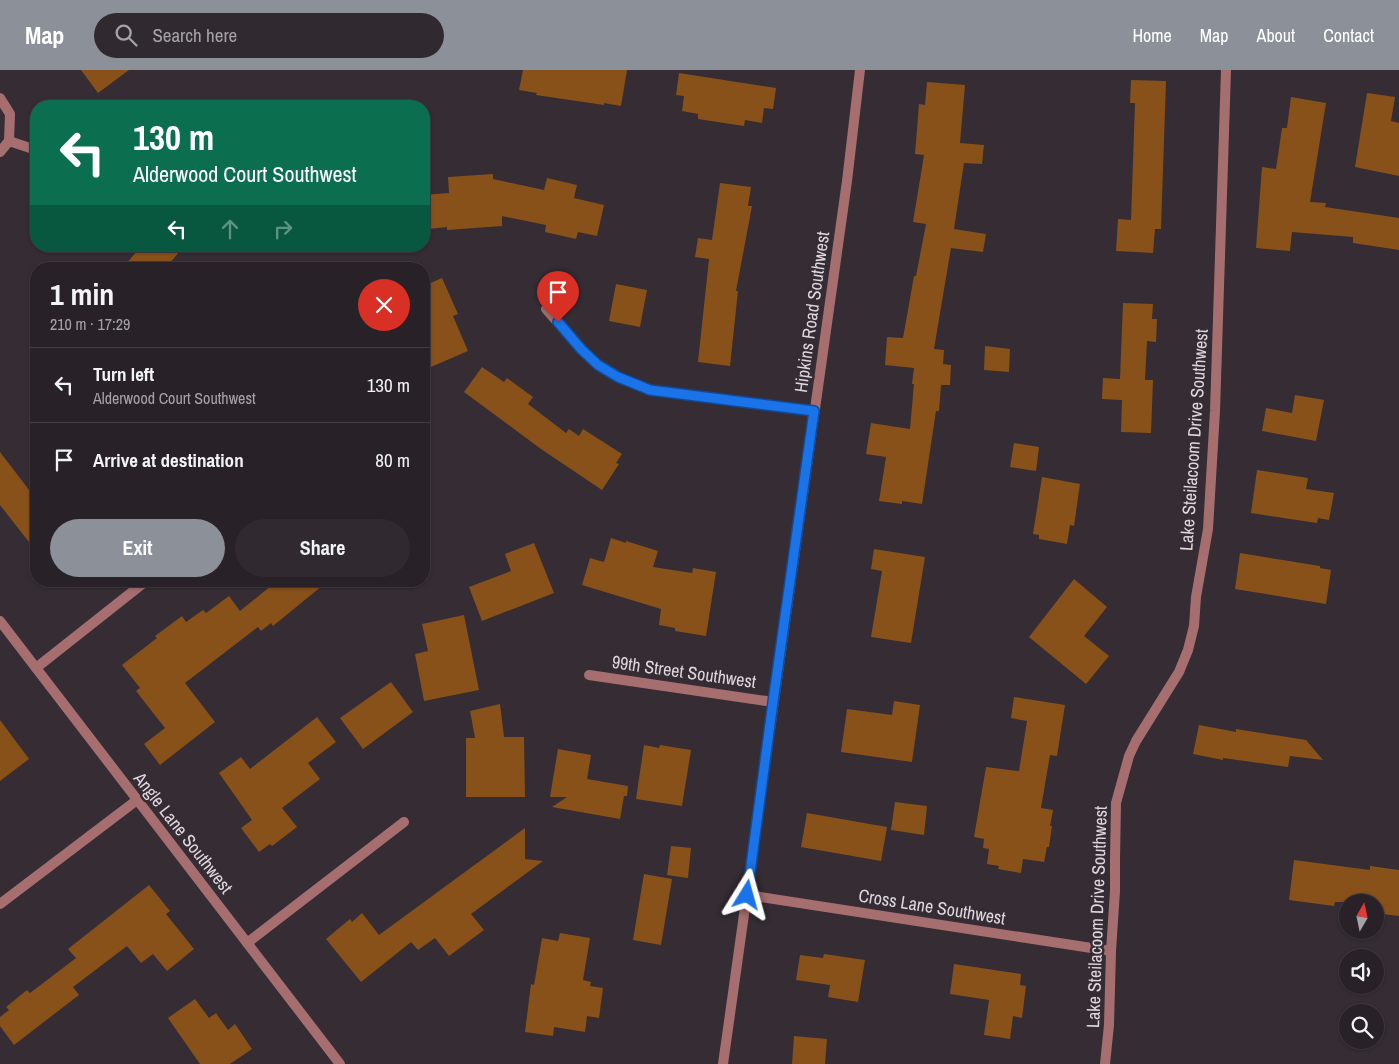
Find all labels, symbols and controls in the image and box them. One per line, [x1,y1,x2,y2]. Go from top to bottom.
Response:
search box [94,13,444,58]
text: Map [25,19,64,51]
icon: search [112,21,140,49]
text: Search here [152,22,237,48]
text: Home [1132,23,1172,48]
text: Map [1200,23,1229,48]
text: About [1257,23,1295,48]
text: Contact [1323,23,1374,48]
text: 130 m [133,114,214,161]
icon: left [50,120,115,185]
text: Alderwood Court Southwest [133,159,357,189]
icon: left [163,215,191,243]
icon: ahead [216,215,244,243]
icon: right [269,215,297,243]
street label: Hipkins Road Southwest [788,230,835,394]
pin [537,271,579,322]
text: 1 min [50,274,114,314]
icon: arrive [544,278,572,306]
button: close [358,279,410,331]
text: 210 m · 17:29 [50,313,130,335]
street label: Lake Steilacoom Drive Southwest [1173,328,1214,552]
text: Turn left [93,361,154,387]
icon: left [50,371,78,399]
text: 130 m [367,372,410,398]
text: Alderwood Court Southwest [93,387,256,409]
icon: arrive [50,446,78,474]
text: Arrive at destination [93,447,244,473]
text: 80 m [375,447,410,473]
button: Exit [50,519,225,577]
button: Share [235,519,410,577]
street label: 99th Street Southwest [610,649,758,694]
street label: Angle Lane Southwest [127,766,239,899]
street label: Lake Steilacoom Drive Southwest [1080,805,1113,1029]
position arrow [720,868,772,920]
street label: Cross Lane Southwest [857,883,1007,930]
north arrow [1339,894,1384,939]
map controls [1339,894,1384,1049]
button: sound [1339,949,1384,994]
button: search [1339,1004,1384,1049]

